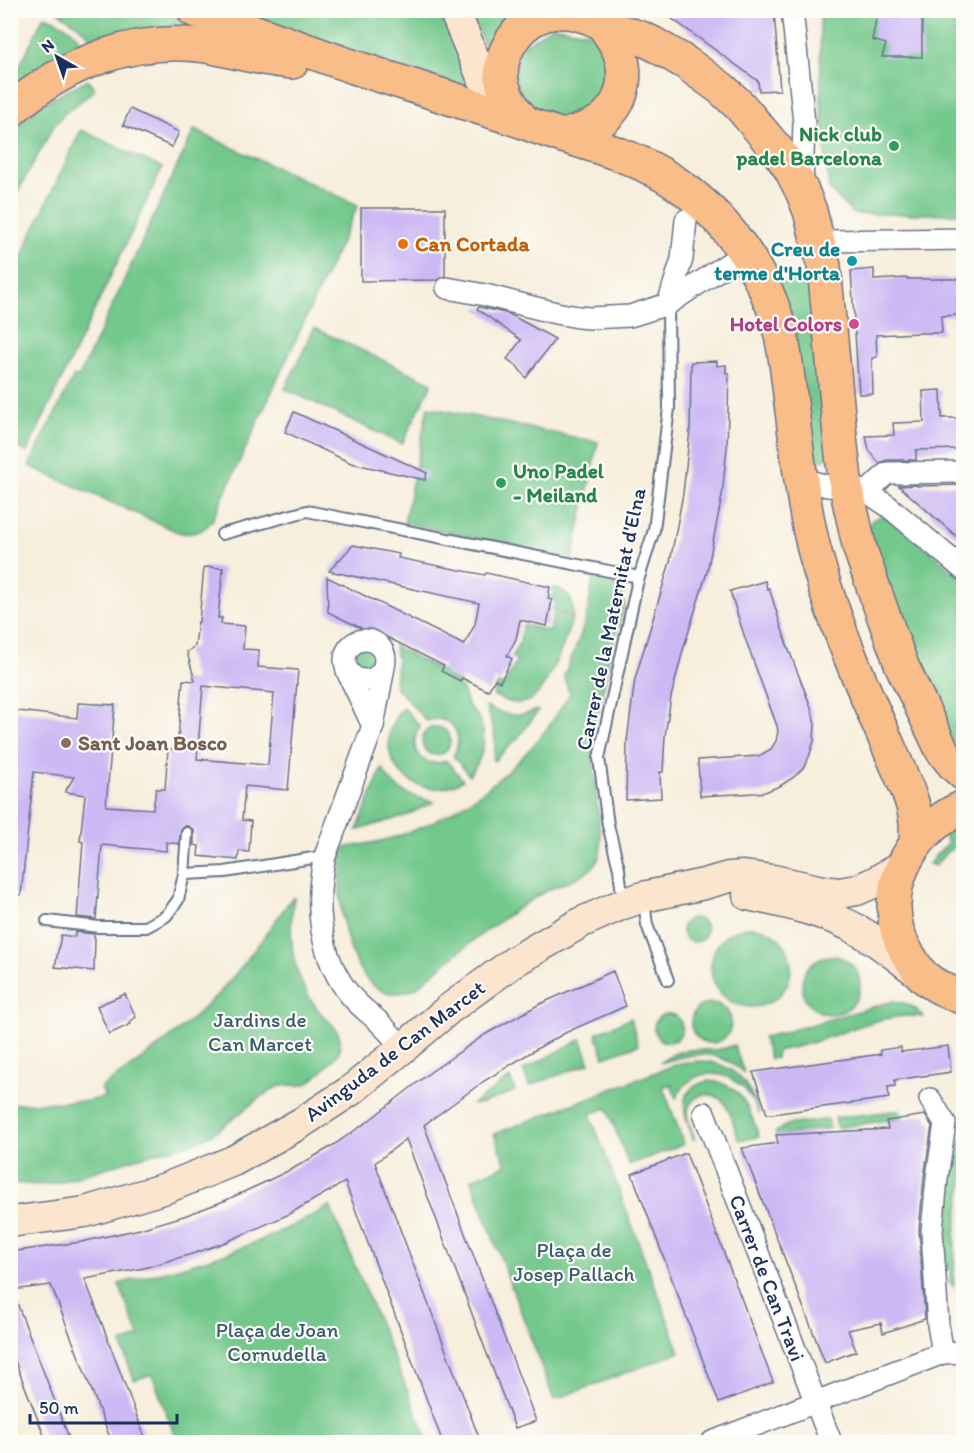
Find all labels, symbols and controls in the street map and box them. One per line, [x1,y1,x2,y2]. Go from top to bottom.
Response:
north arrow [27,27,87,87]
text: N [37,35,58,57]
place label: Nick club padel Barcelona [735,121,883,171]
marker: Nick club padel Barcelona [887,139,901,153]
place label: Can Cortada [415,231,531,256]
place label: Creu de terme d'Horta [714,236,841,285]
marker: Can Cortada [396,237,410,251]
marker: Creu de terme d'Horta [845,254,859,268]
place label: Hotel Colors [730,311,842,336]
marker: Hotel Colors [847,317,861,331]
place label: Uno Padel - Meiland [513,458,605,507]
marker: Uno Padel - Meiland [494,476,508,490]
street label: Carrer de la Maternitat d'Elna [570,485,651,753]
place label: Sant Joan Bosco [78,730,227,755]
marker: Sant Joan Bosco [59,736,73,750]
street label: Avinguda de Can Marcet [300,975,490,1126]
park label: Jardins de Can Marcet [208,1007,312,1056]
street label: Carrer de Can Travi [724,1191,811,1364]
park label: Plaça de Josep Pallach [513,1237,635,1286]
park label: Plaça de Joan Cornudella [216,1317,338,1366]
scale bar [30,1387,177,1425]
text: 50 m [39,1397,79,1419]

